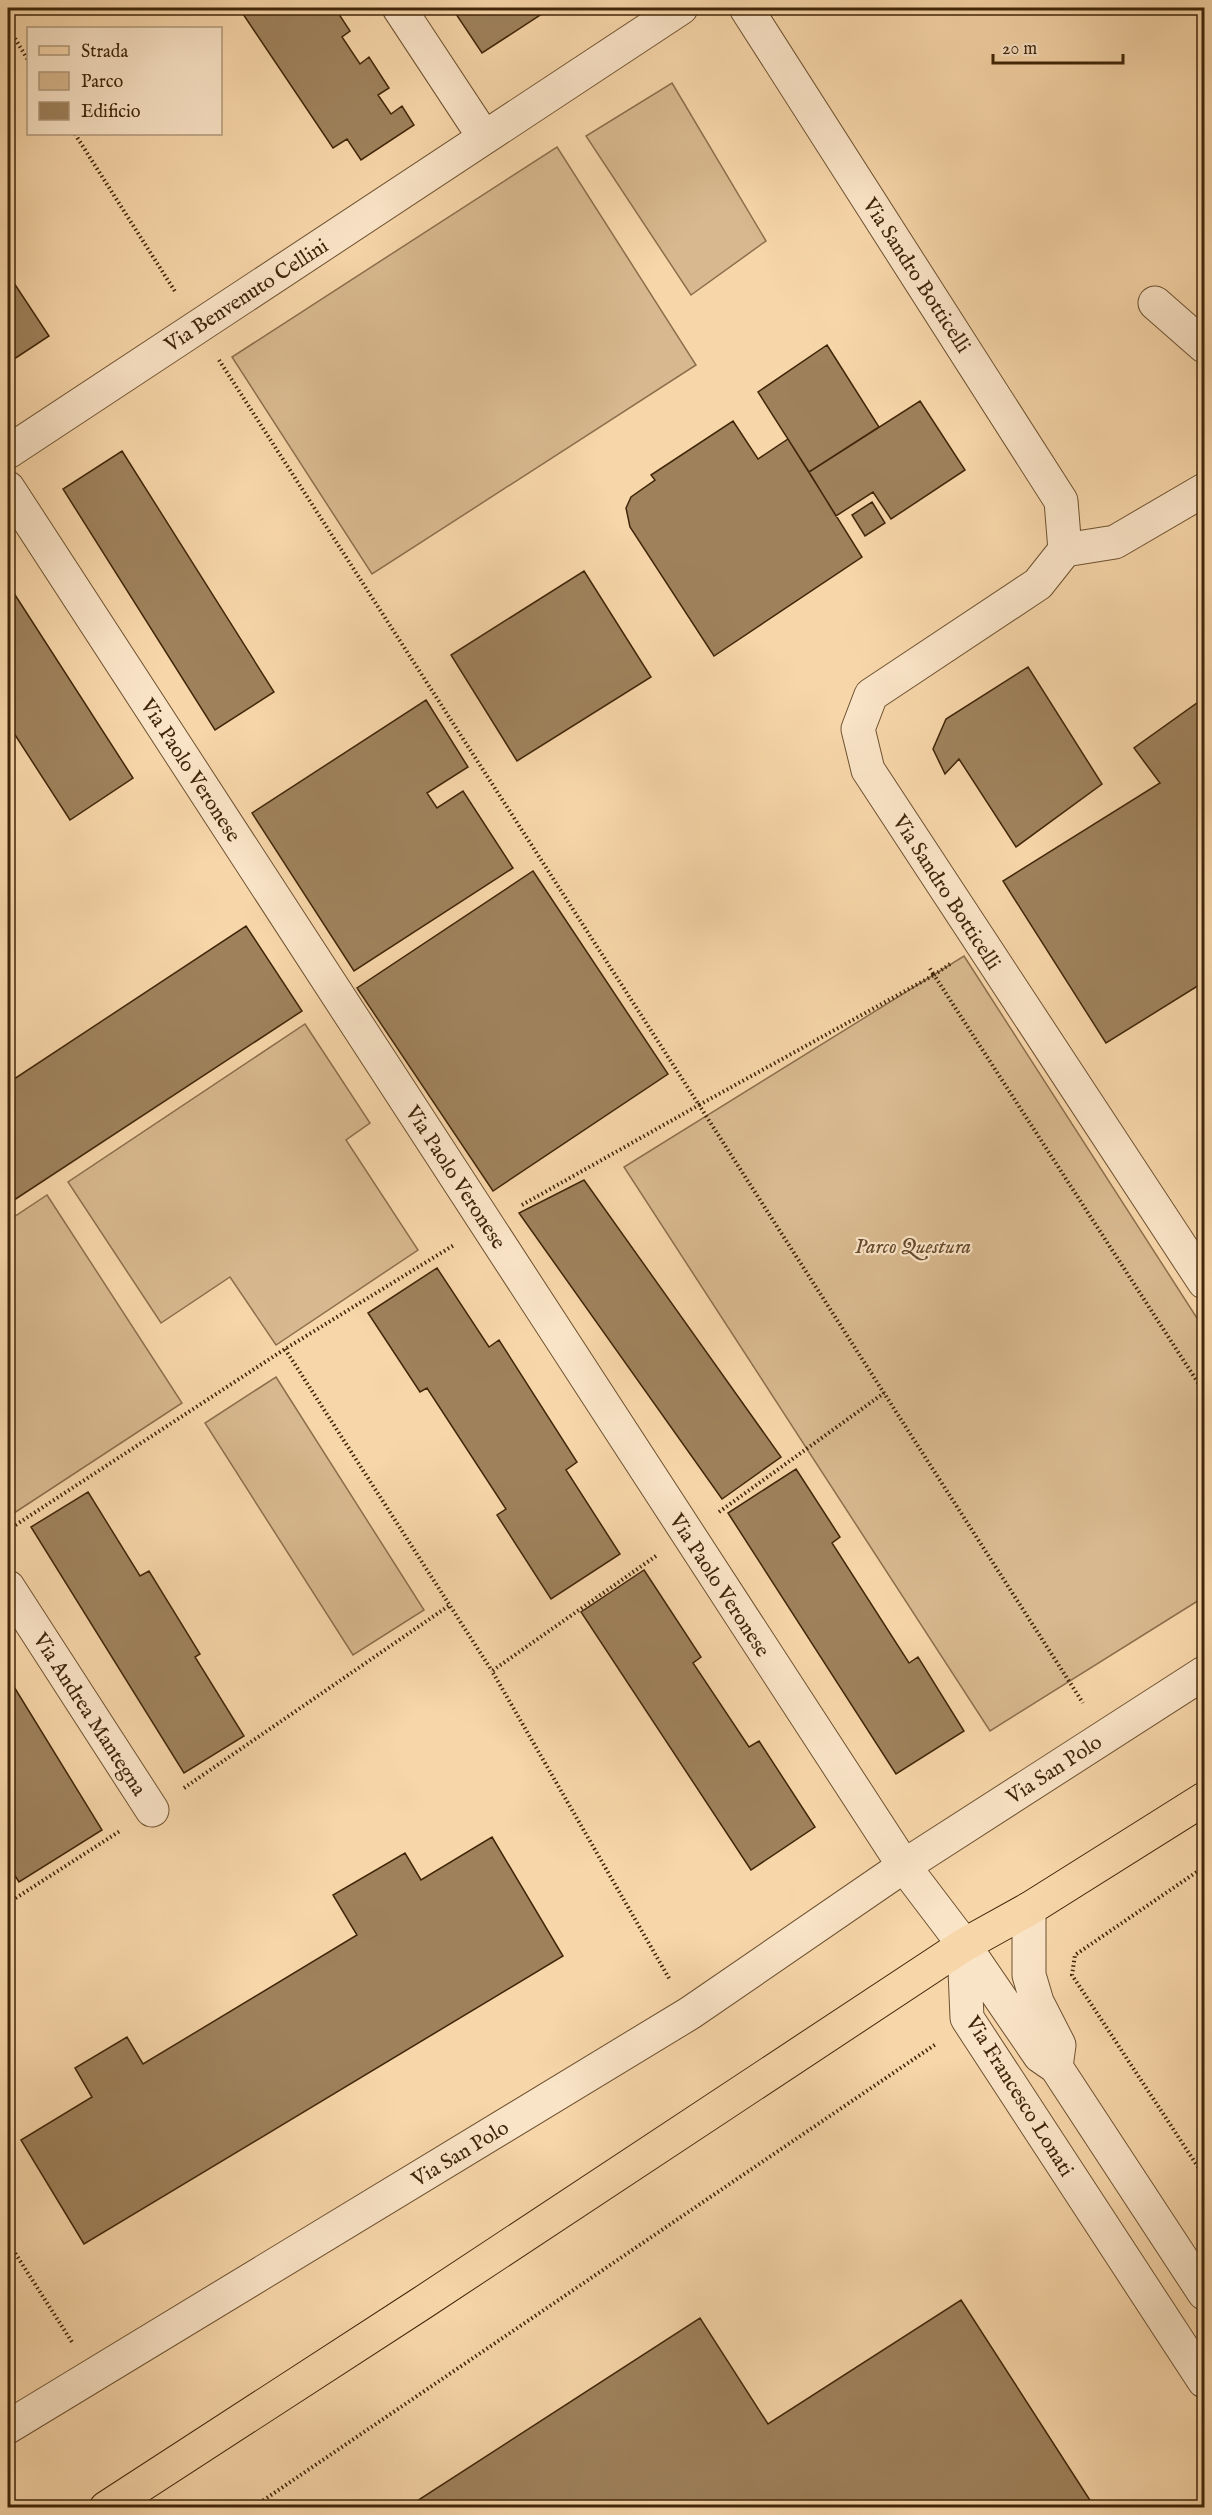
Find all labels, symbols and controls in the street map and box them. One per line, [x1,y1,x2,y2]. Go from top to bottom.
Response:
legend [27,27,222,135]
scale bar [993,27,1124,65]
text: 20 m [1002,38,1037,61]
text: Strada [81,41,128,64]
text: Parco [81,71,123,94]
text: Edificio [81,101,141,124]
street label: Via Sandro Botticelli [855,192,976,359]
street label: Via Benvenuto Cellini [159,233,334,360]
street label: Via Paolo Veronese [133,693,246,848]
street label: Via Sandro Botticelli [885,809,1006,976]
street label: Via Paolo Veronese [398,1100,511,1255]
park label: Parco Questura [855,1234,971,1261]
street label: Via Paolo Veronese [662,1508,775,1663]
street label: Via Andrea Mantegna [25,1627,152,1802]
street label: Via San Polo [1001,1729,1108,1812]
street label: Via Francesco Lonati [958,2011,1079,2182]
street label: Via San Polo [406,2115,514,2194]

